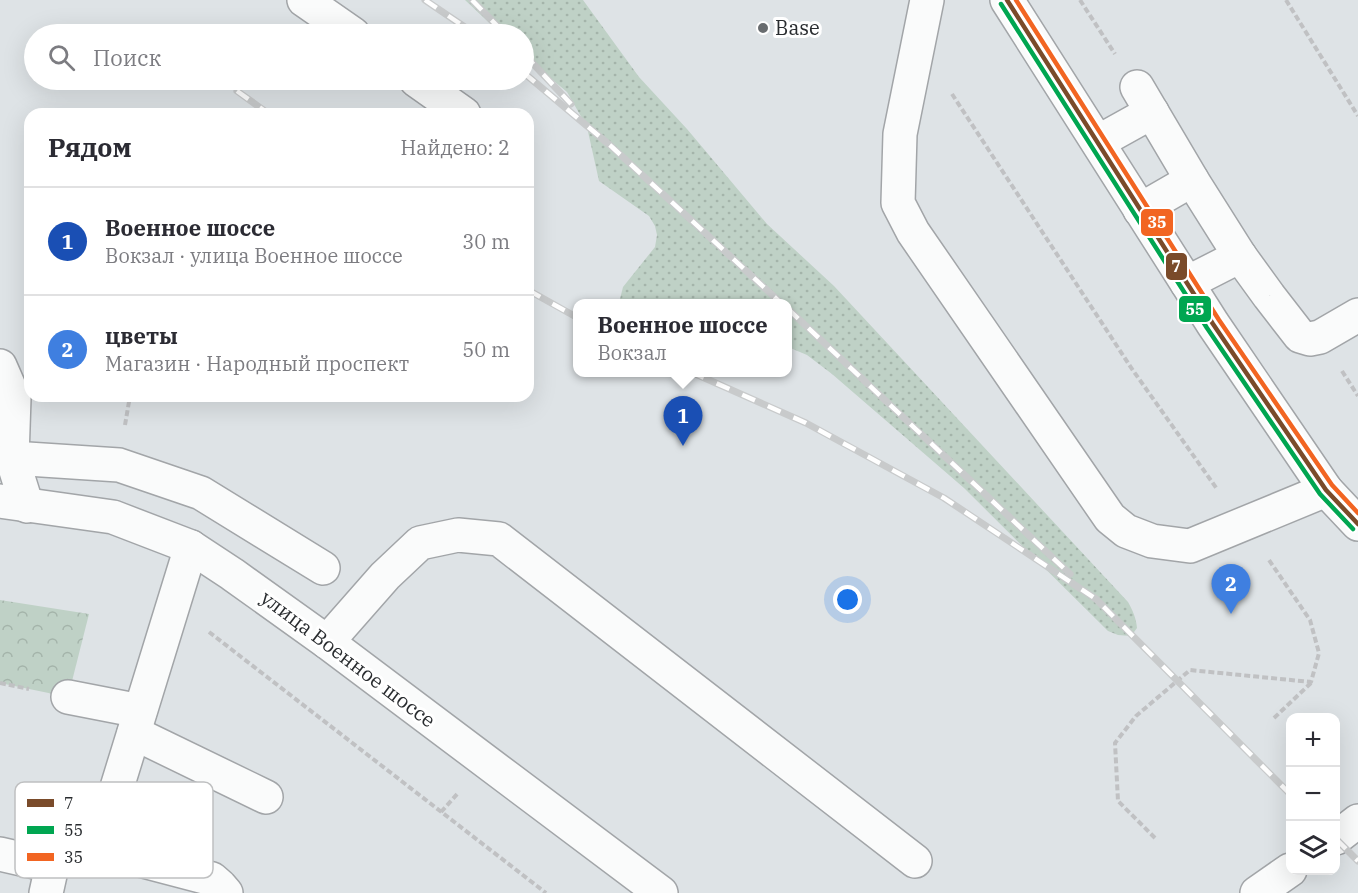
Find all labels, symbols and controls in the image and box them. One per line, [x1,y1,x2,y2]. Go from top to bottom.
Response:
place label: Base [775,14,820,41]
marker: Base [756,21,770,35]
search box [24,24,534,90]
icon: search [45,41,78,74]
text: Поиск [93,43,161,72]
text: Рядом [48,130,132,164]
text: Найдено: 2 [401,134,510,161]
line badge: 35 [1140,208,1174,237]
text: 35 [1147,212,1167,232]
text: Военное шоссе [105,213,275,242]
text: 1 [62,228,74,255]
text: 30 m [462,228,510,255]
text: Вокзал · улица Военное шоссе [105,242,403,269]
line badge: 7 [1165,252,1188,281]
text: 7 [1171,256,1181,276]
line badge: 55 [1178,295,1212,323]
popup [573,299,792,377]
text: 55 [1185,299,1205,319]
text: Военное шоссе [597,310,768,339]
text: цветы [105,321,178,350]
text: 2 [62,336,74,363]
text: 50 m [462,336,510,363]
text: Вокзал [597,339,667,366]
text: Магазин · Народный проспект [105,350,409,377]
pin: 1 [664,396,702,446]
pin: 2 [1212,564,1250,614]
street label: улица Военное шоссе [255,584,441,733]
your location [833,585,862,614]
map controls [1286,713,1340,875]
button: + [1286,713,1340,767]
button: − [1286,767,1340,821]
legend [15,782,213,878]
text: 7 [64,793,74,813]
text: 55 [64,820,83,840]
button: layers [1286,821,1340,875]
text: 35 [64,847,83,867]

